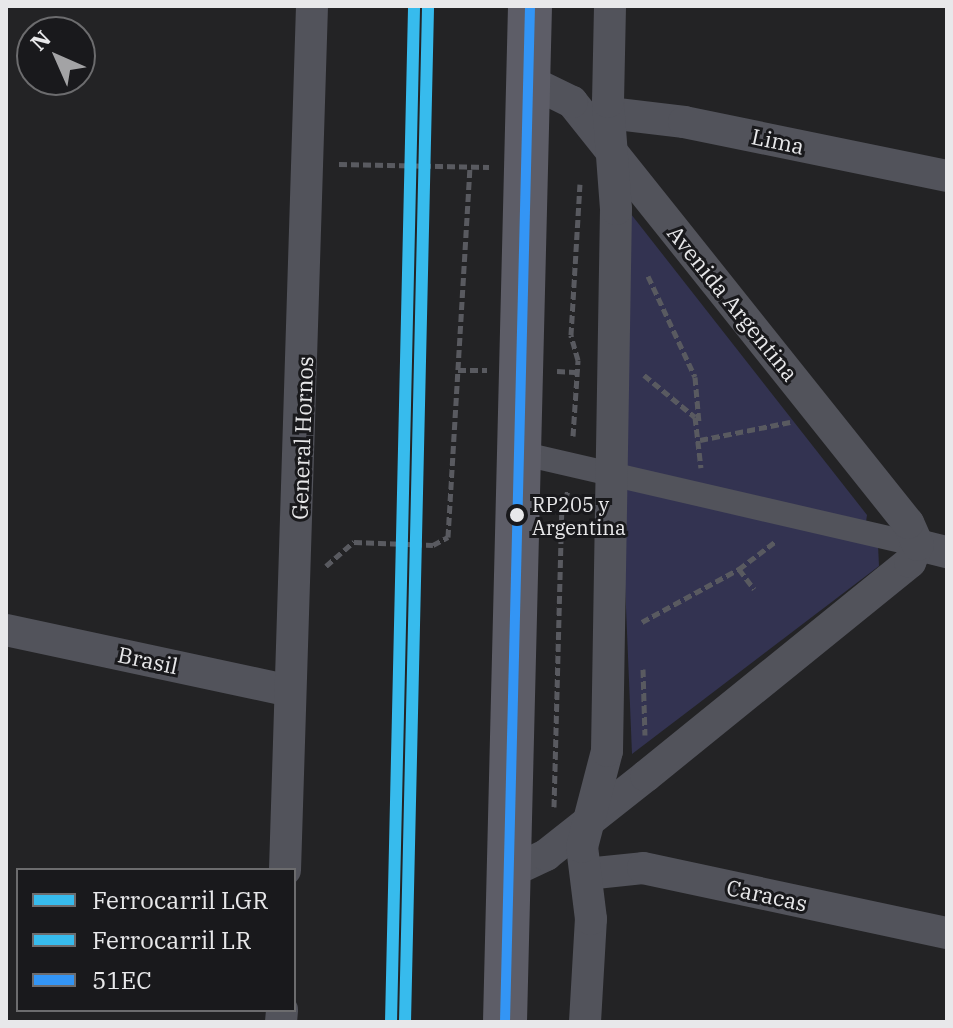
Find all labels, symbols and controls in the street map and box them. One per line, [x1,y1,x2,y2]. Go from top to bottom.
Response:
north arrow [16,16,96,96]
text: N [24,24,56,56]
street label: Lima [749,123,807,159]
street label: Avenida Argentina [662,220,804,386]
street label: General Hornos [286,356,318,520]
place label: RP205 y Argentina [532,492,626,539]
marker: RP205 y Argentina [509,507,525,523]
street label: Brasil [116,641,180,679]
legend [16,868,296,1012]
street label: Caracas [724,874,810,916]
text: Ferrocarril LGR [92,884,268,916]
text: Ferrocarril LR [92,924,251,956]
text: 51EC [92,964,152,996]

